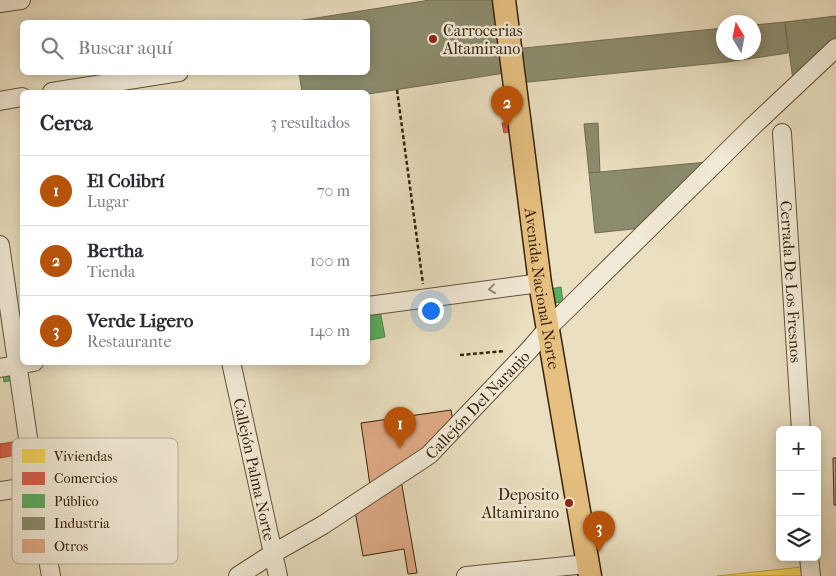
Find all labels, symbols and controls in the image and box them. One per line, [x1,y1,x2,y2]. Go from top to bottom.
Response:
north arrow [716,15,761,60]
search box [20,20,370,75]
place label: Carrocerias Altamirano [442,21,523,58]
marker: Carrocerias Altamirano [427,33,439,45]
icon: search [38,34,66,62]
text: Buscar aquí [78,37,172,59]
pin: 2 [491,86,523,127]
text: Cerca [40,111,92,135]
text: 3 resultados [270,113,350,132]
text: El Colibrí [87,170,164,192]
text: 1 [53,181,59,200]
text: 70 m [317,181,350,200]
text: Lugar [87,192,128,211]
street label: Cerrada De Los Fresnos [776,200,806,363]
street label: Avenida Nacional Norte [520,206,564,371]
text: Bertha [87,240,143,262]
text: 2 [52,251,60,270]
text: 100 m [310,251,350,270]
text: Tienda [87,262,135,281]
one-way arrow [488,283,496,294]
your location [418,298,444,324]
text: Verde Ligero [87,310,193,332]
text: 3 [53,321,59,340]
text: 140 m [309,321,350,340]
text: Restaurante [87,332,171,351]
street label: Callejón Del Naranjo [422,347,534,463]
street label: Callejón Palma Norte [229,396,279,543]
pin: 1 [384,407,416,448]
map controls [776,426,821,561]
button: + [776,426,821,471]
legend [12,438,178,564]
text: Viviendas [53,448,112,465]
text: Comercios [54,470,117,487]
button: − [776,471,821,516]
place label: Deposito Altamirano [481,485,559,522]
text: Público [54,493,99,510]
marker: Deposito Altamirano [563,497,575,509]
pin: 3 [583,511,615,552]
text: Industria [54,515,110,532]
button: layers [776,516,821,561]
text: Otros [54,538,88,555]

